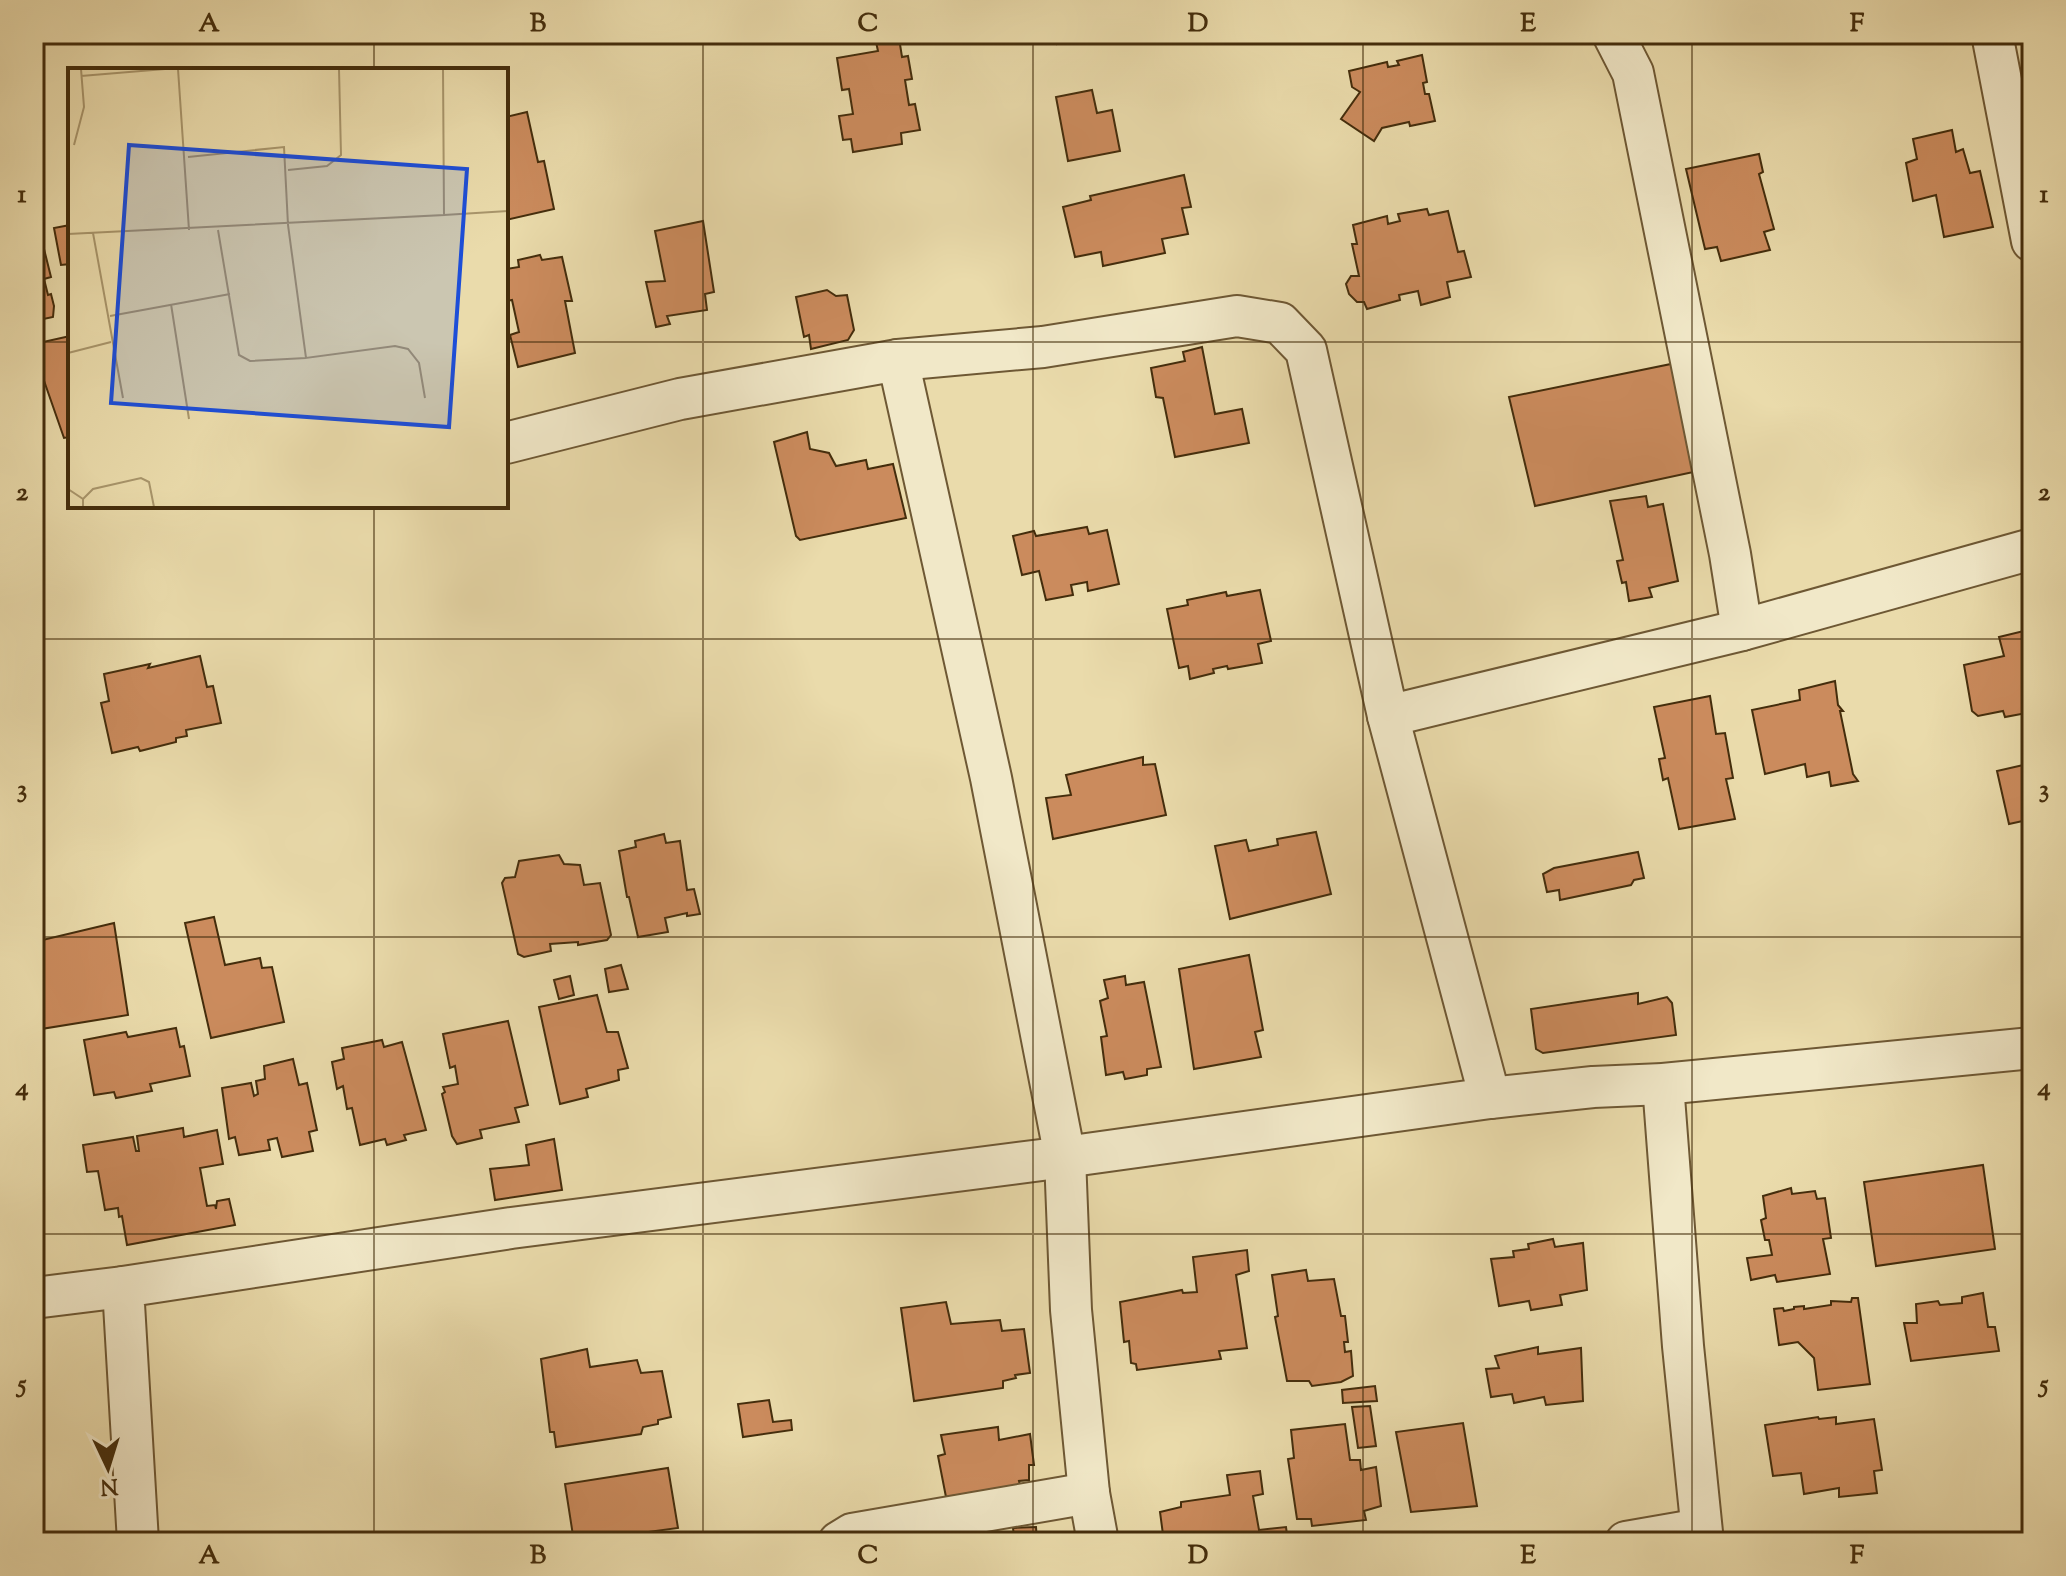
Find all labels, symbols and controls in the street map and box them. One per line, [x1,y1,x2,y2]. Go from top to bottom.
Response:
text: A [198,6,220,43]
text: B [530,6,547,43]
text: C [858,6,878,43]
text: D [1188,6,1208,43]
text: E [1520,6,1536,43]
text: F [1850,6,1865,43]
inset map [68,68,508,508]
text: 1 [18,177,27,214]
text: 1 [2040,177,2049,214]
text: 2 [16,475,29,512]
text: 2 [2038,475,2051,512]
text: 3 [17,772,27,809]
text: 3 [2039,772,2049,809]
text: 4 [14,1070,29,1107]
text: 4 [2036,1070,2051,1107]
text: 5 [16,1367,27,1404]
text: 5 [2038,1367,2049,1404]
north arrow [68,1428,148,1508]
text: N [99,1468,119,1502]
text: A [198,1538,220,1575]
text: B [530,1538,547,1575]
text: C [858,1538,878,1575]
text: D [1188,1538,1208,1575]
text: E [1520,1538,1536,1575]
text: F [1850,1538,1865,1575]

